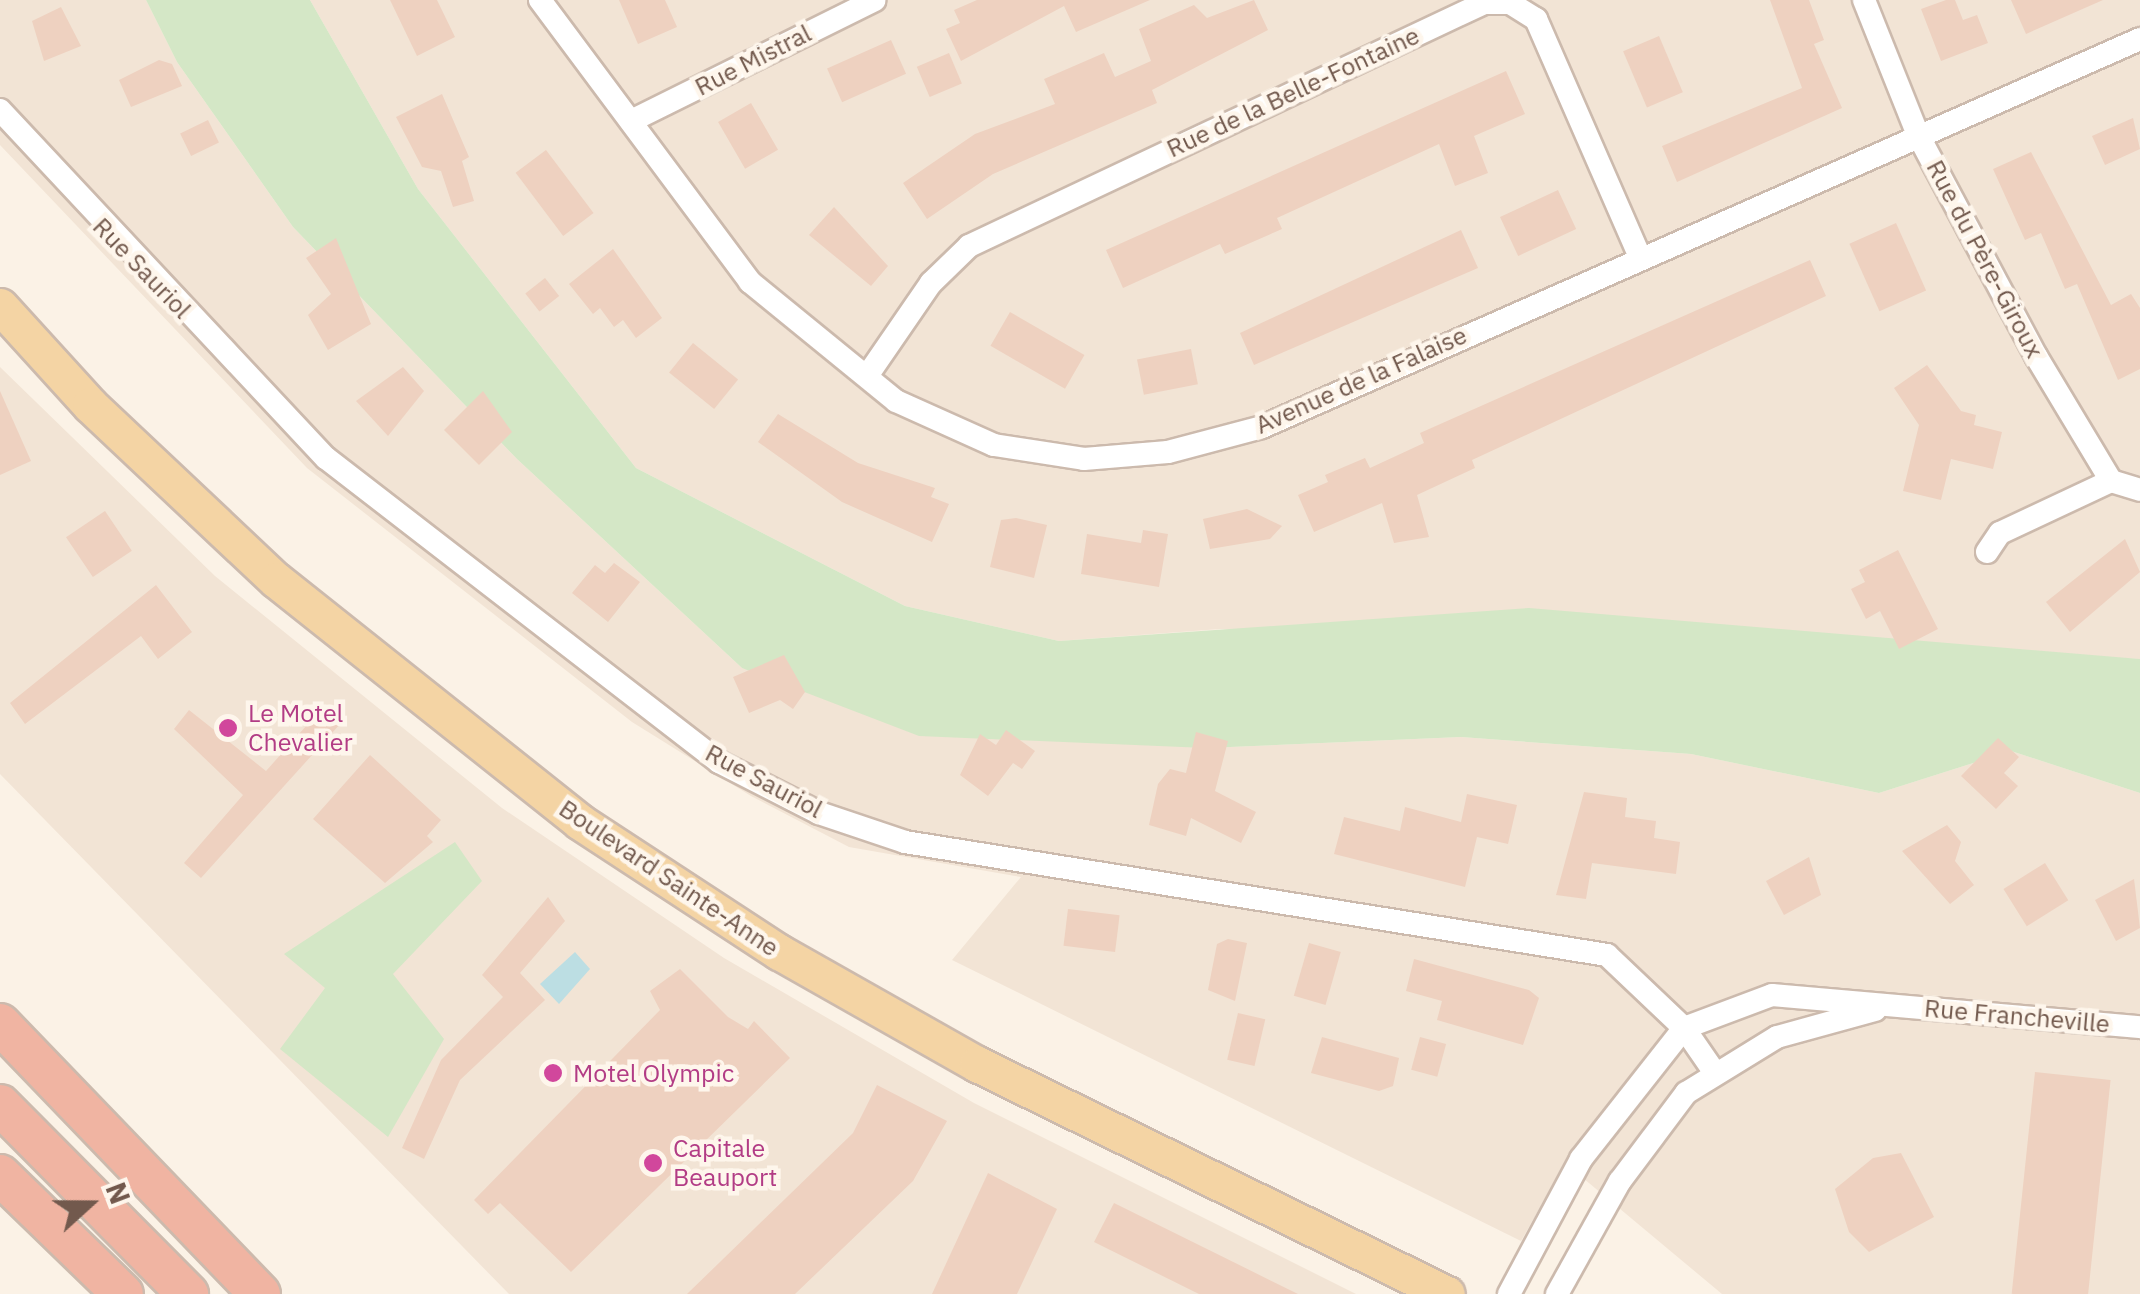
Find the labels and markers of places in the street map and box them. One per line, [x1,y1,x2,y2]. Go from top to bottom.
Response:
place label: Le Motel Chevalier [248,699,353,758]
marker: Le Motel Chevalier [217,717,239,739]
place label: Motel Olympic [573,1058,734,1088]
marker: Motel Olympic [542,1062,564,1084]
place label: Capitale Beauport [673,1134,777,1193]
marker: Capitale Beauport [642,1152,664,1174]

